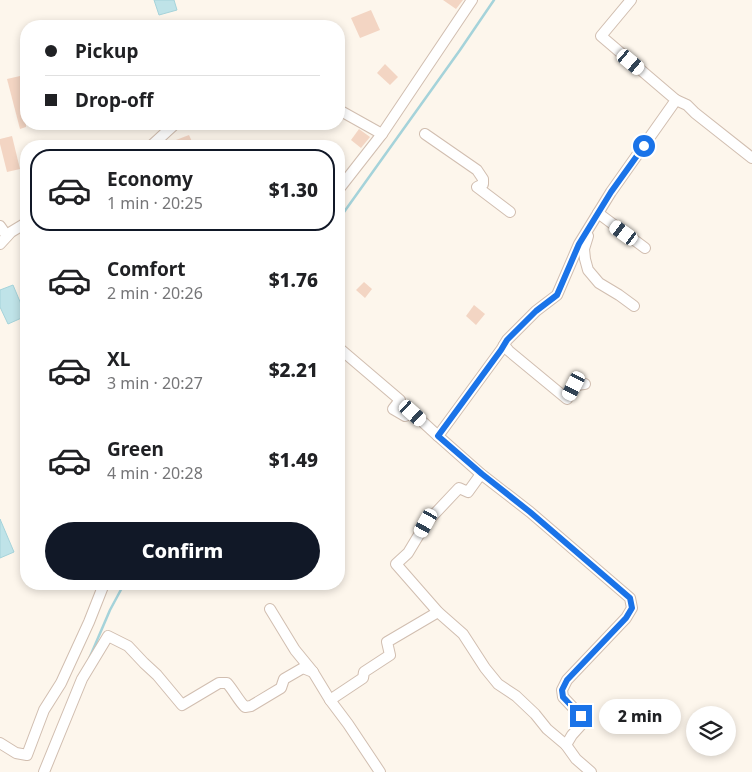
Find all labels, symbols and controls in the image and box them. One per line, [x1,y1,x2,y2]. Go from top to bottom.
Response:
text: Pickup [75,38,138,64]
car [614,47,647,77]
text: Drop-off [75,87,154,113]
route start [633,135,655,157]
text: Economy [107,166,193,192]
icon: car [47,168,92,213]
text: $1.30 [269,177,318,203]
text: 1 min · 20:25 [107,192,203,214]
car [607,218,640,248]
text: Comfort [107,256,186,282]
icon: car [47,258,92,303]
text: $1.76 [269,267,318,293]
text: 2 min · 20:26 [107,282,203,304]
text: XL [107,346,130,372]
icon: car [47,348,92,393]
text: $2.21 [269,357,318,383]
car [560,369,587,403]
text: 3 min · 20:27 [107,372,203,394]
car [396,397,429,429]
text: Green [107,436,164,462]
icon: car [47,438,92,483]
text: $1.49 [269,447,318,473]
text: 4 min · 20:28 [107,462,203,484]
car [412,506,439,540]
button: Confirm [45,522,320,580]
callout: 2 min [598,698,681,734]
route end [570,705,592,727]
text: 2 min [618,705,662,727]
map controls [686,706,736,756]
button: layers [686,706,736,756]

